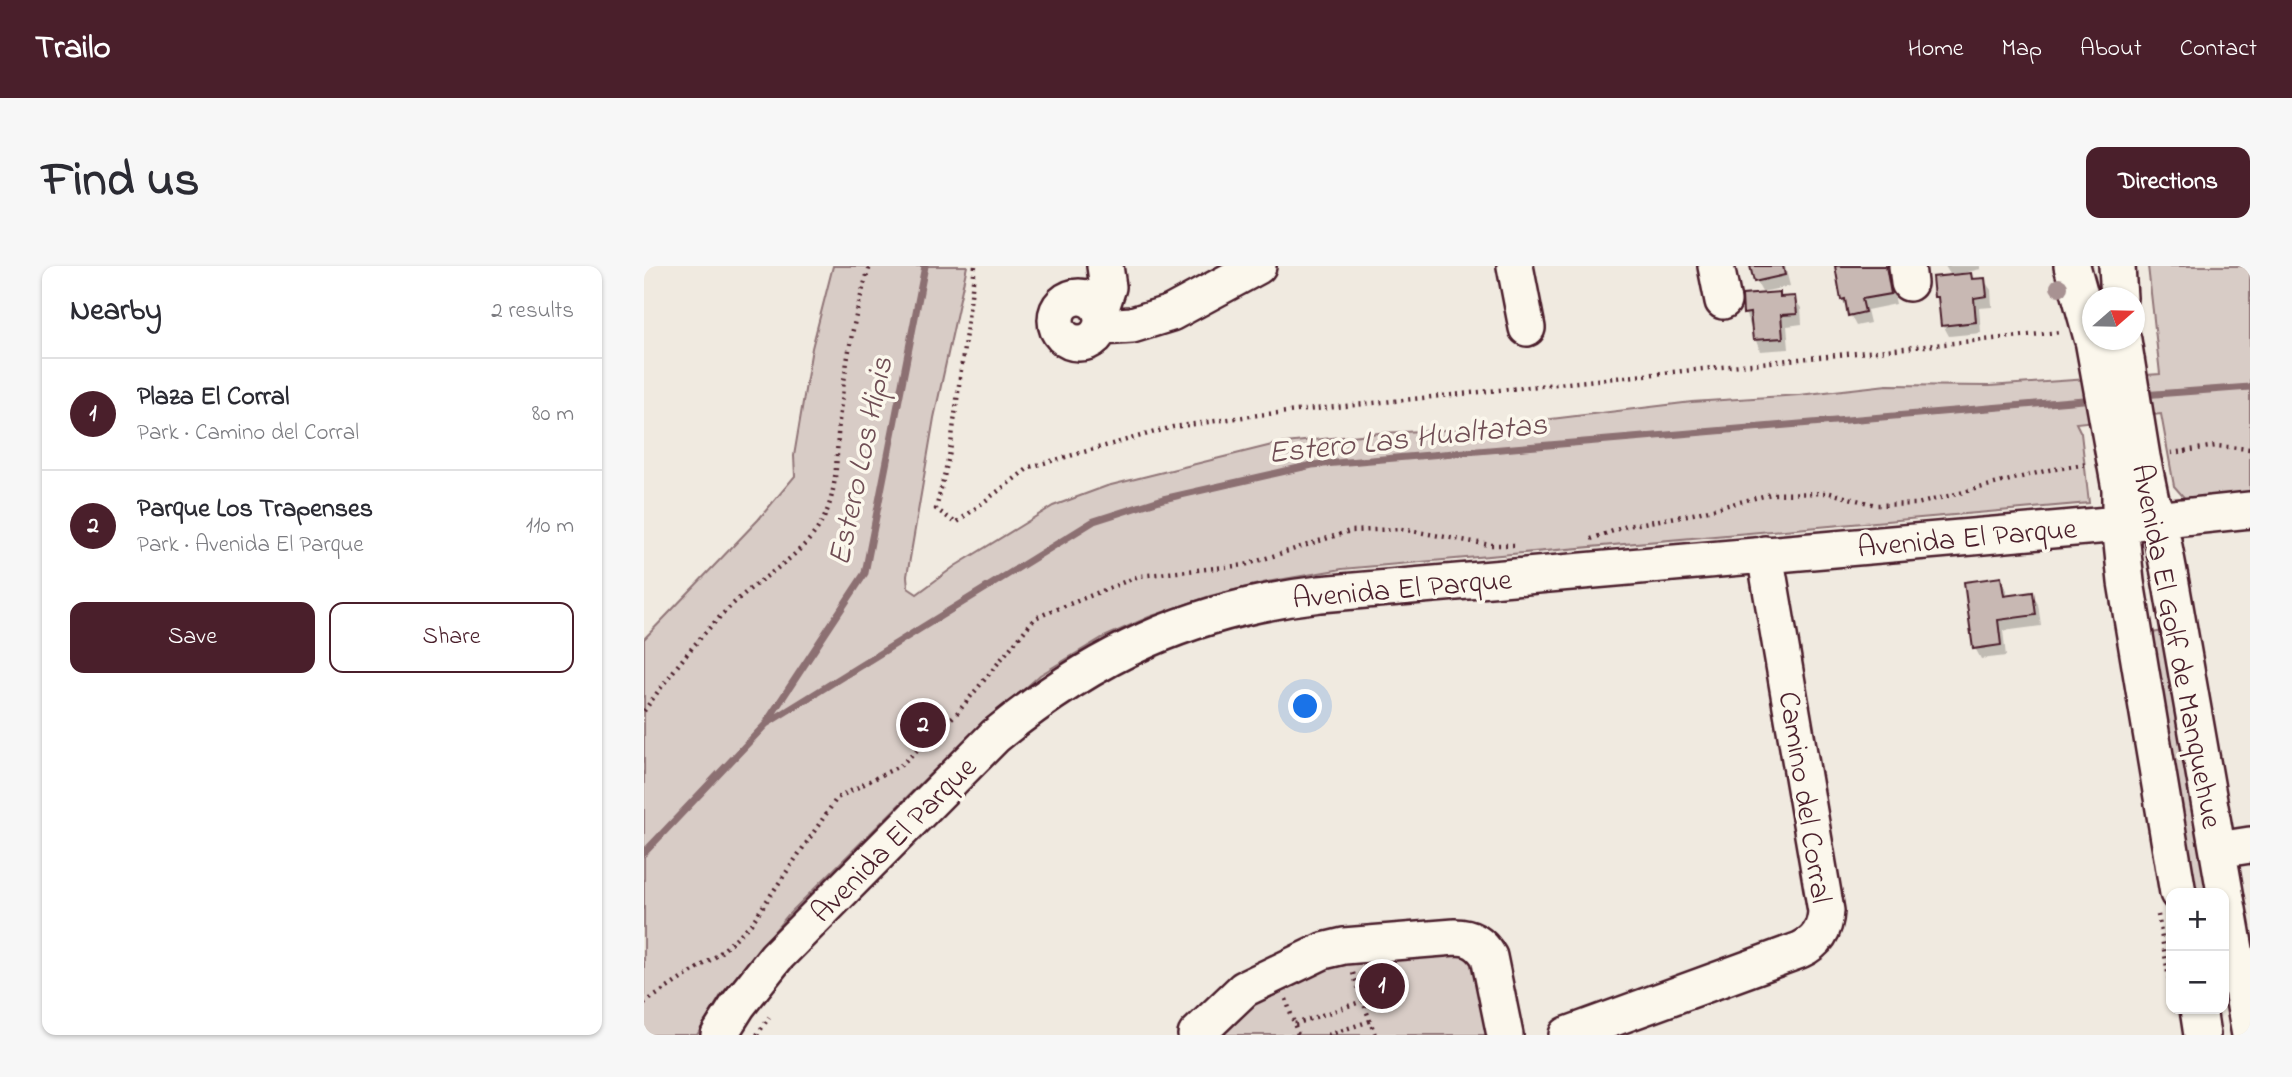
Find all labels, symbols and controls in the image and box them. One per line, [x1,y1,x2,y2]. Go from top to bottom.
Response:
text: Trailo [35,25,111,73]
text: Home [1908,32,1964,67]
text: Map [2002,32,2042,67]
text: About [2080,32,2142,67]
text: Contact [2180,32,2257,67]
text: Find us [42,146,199,218]
button: Directions [2086,147,2250,218]
north arrow [2082,287,2145,350]
text: Nearby [70,290,162,334]
text: 2 results [491,295,574,328]
water label: Estero Los Hipis [817,353,908,570]
text: Plaza El Corral [137,379,289,417]
text: 1 [89,398,97,431]
text: 80 m [532,398,574,431]
water label: Estero Las Hualtatas [1265,402,1550,479]
text: Park · Camino del Corral [137,417,359,450]
street label: Avenida El Golf de Manquehue [2118,460,2232,833]
text: Parque Los Trapenses [137,491,373,529]
street label: Avenida El Parque [1856,508,2079,571]
text: 2 [87,510,99,543]
text: 110 m [526,510,574,543]
text: Park · Avenida El Parque [137,529,364,562]
street label: Avenida El Parque [1291,559,1514,622]
button: Save [70,602,315,673]
button: Share [329,602,574,673]
street label: Camino del Corral [1765,688,1842,907]
your location [1288,689,1322,723]
pin: 2 [900,699,946,751]
street label: Avenida El Parque [802,747,989,934]
map controls [2166,888,2229,1014]
button: + [2166,888,2229,951]
button: − [2166,951,2229,1014]
pin: 1 [1359,960,1405,1012]

